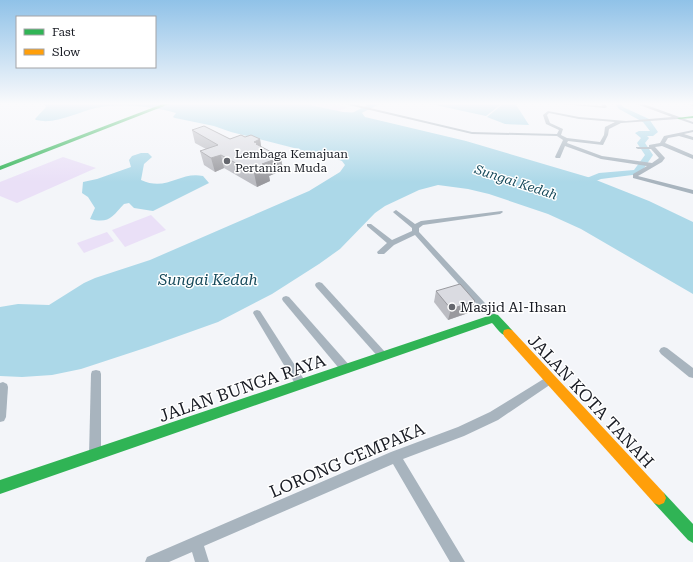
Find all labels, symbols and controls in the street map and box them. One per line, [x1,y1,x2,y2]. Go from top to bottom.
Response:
legend [16,16,156,68]
text: Fast [52,25,76,39]
text: Slow [52,45,80,59]
place label: Lembaga Kemajuan Pertanian Muda [235,147,348,175]
marker: Lembaga Kemajuan Pertanian Muda [222,156,232,166]
water label: Sungai Kedah [472,161,559,202]
water label: Sungai Kedah [157,271,258,289]
place label: Masjid Al-Ihsan [460,299,567,315]
marker: Masjid Al-Ihsan [447,302,457,312]
street label: JALAN KOTA TANAH [524,330,658,472]
street label: JALAN BUNGA RAYA [156,350,328,426]
street label: LORONG CEMPAKA [267,418,428,502]

